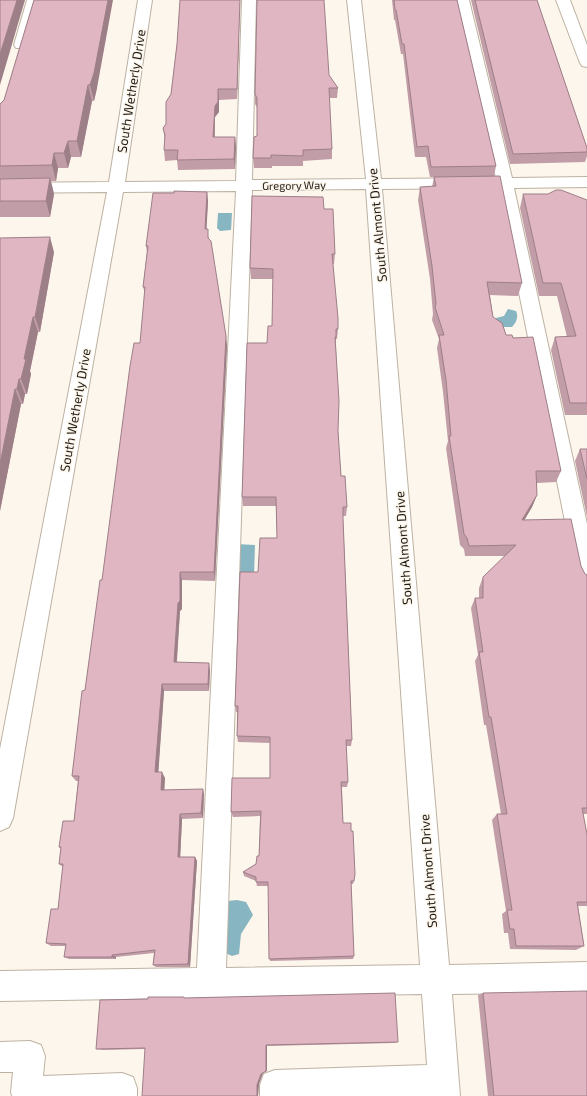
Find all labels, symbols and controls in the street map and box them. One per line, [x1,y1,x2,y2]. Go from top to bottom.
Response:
street label: South Wetherly Drive [113,28,149,154]
street label: South Almont Drive [364,167,390,283]
street label: Gregory Way [262,178,326,192]
street label: South Wetherly Drive [56,347,94,473]
street label: South Almont Drive [391,490,415,606]
street label: South Almont Drive [416,813,440,929]

